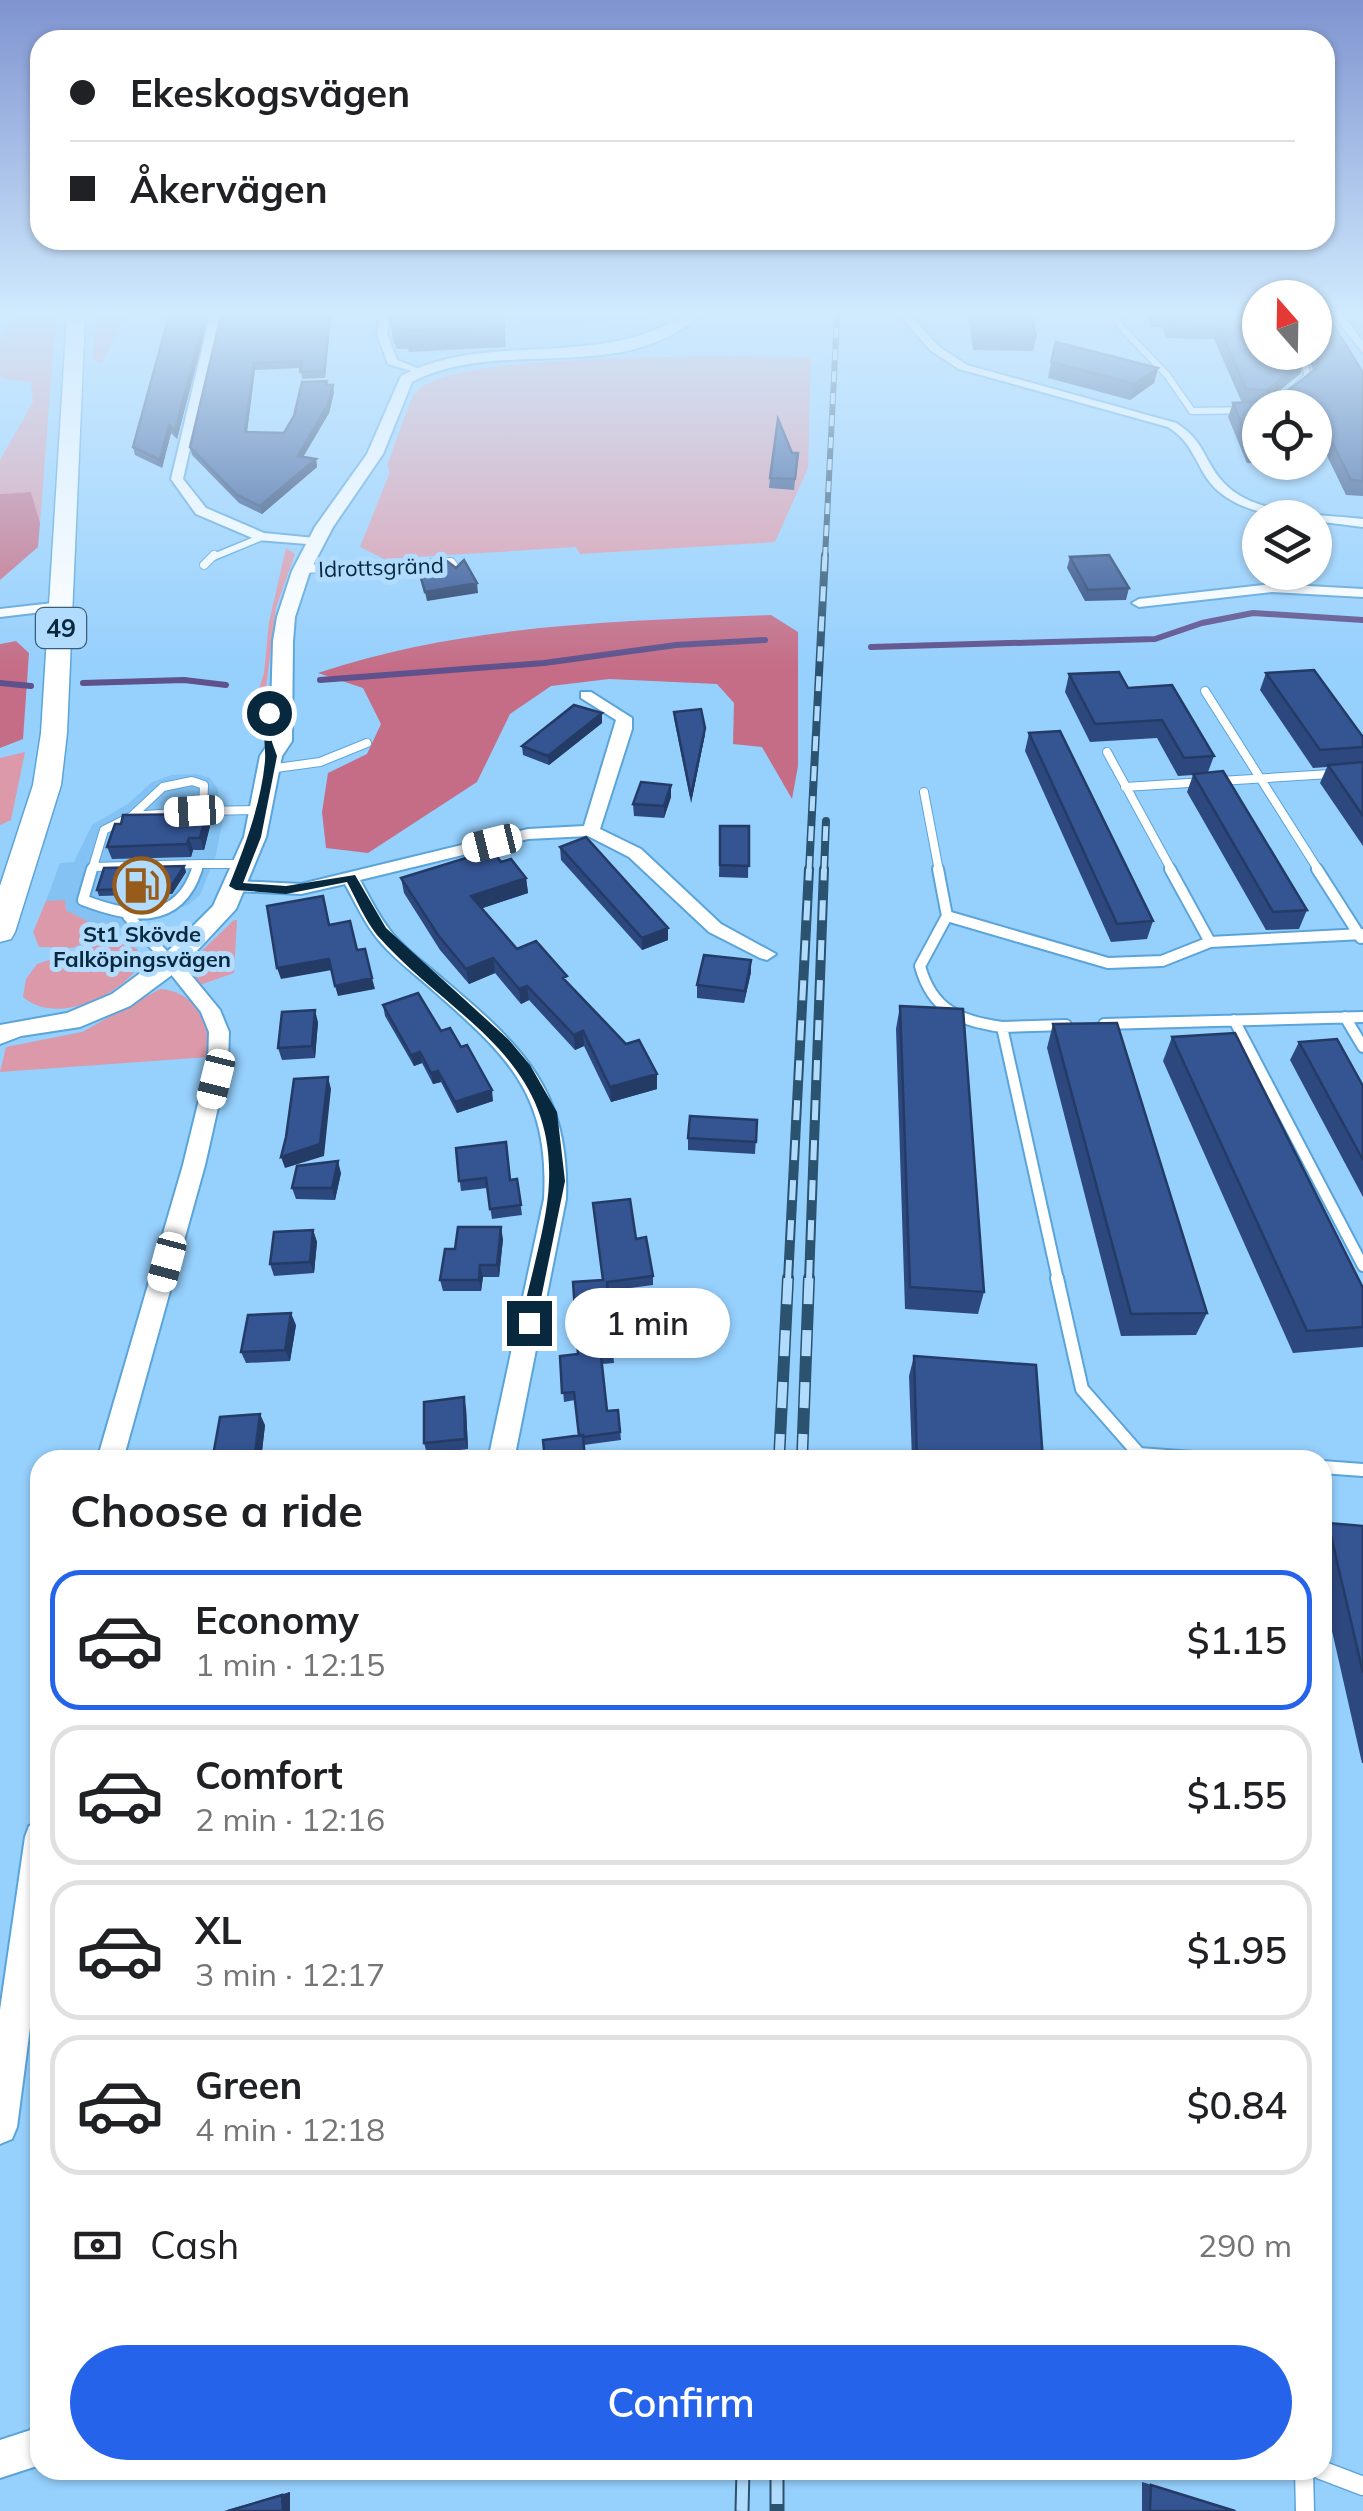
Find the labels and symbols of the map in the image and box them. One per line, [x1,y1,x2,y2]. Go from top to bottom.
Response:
north arrow [1242,280,1332,370]
street label: Idrottsgränd [318,551,444,583]
road number: 49 [36,608,86,648]
route start [247,691,292,736]
car [163,794,225,828]
car [459,821,525,865]
fuel station icon: St1 Skövde Falköpingsvägen [112,856,172,916]
place label: St1 Skövde Falköpingsvägen [53,920,231,973]
car [194,1046,238,1112]
car [145,1229,189,1295]
callout: 1 min [564,1288,729,1358]
route end [507,1301,552,1346]

